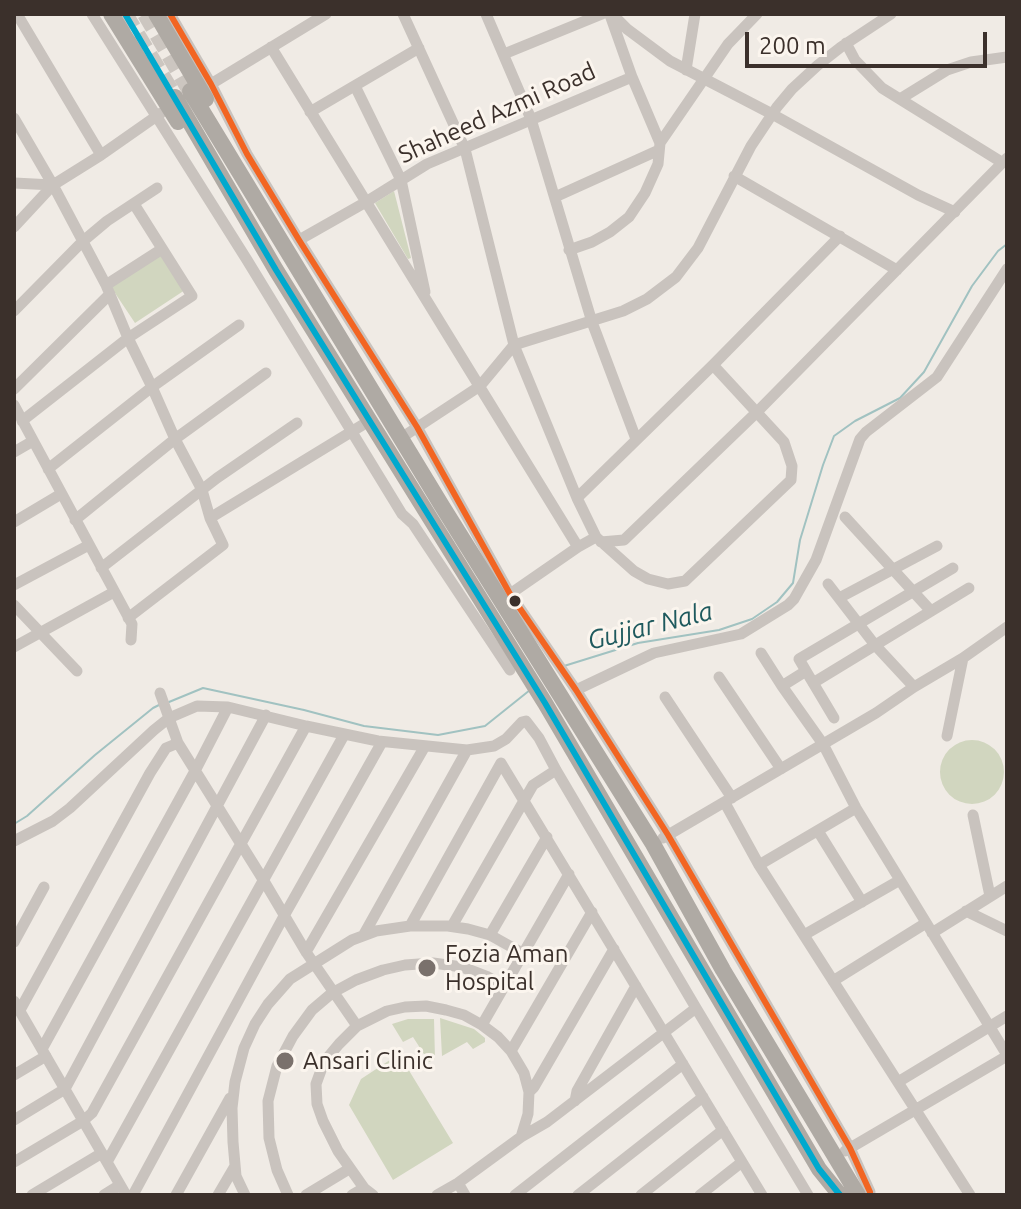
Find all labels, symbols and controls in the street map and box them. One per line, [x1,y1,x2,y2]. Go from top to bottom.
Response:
scale bar [749,16,991,66]
text: 200 m [759,32,826,59]
street label: Shaheed Azmi Road [394,57,600,169]
unlabelled marker [507,593,523,609]
water label: Gujjar Nala [584,595,716,657]
place label: Fozia Aman Hospital [445,940,568,996]
marker: Fozia Aman Hospital [416,957,438,979]
place label: Ansari Clinic [303,1047,433,1075]
marker: Ansari Clinic [274,1050,296,1072]

